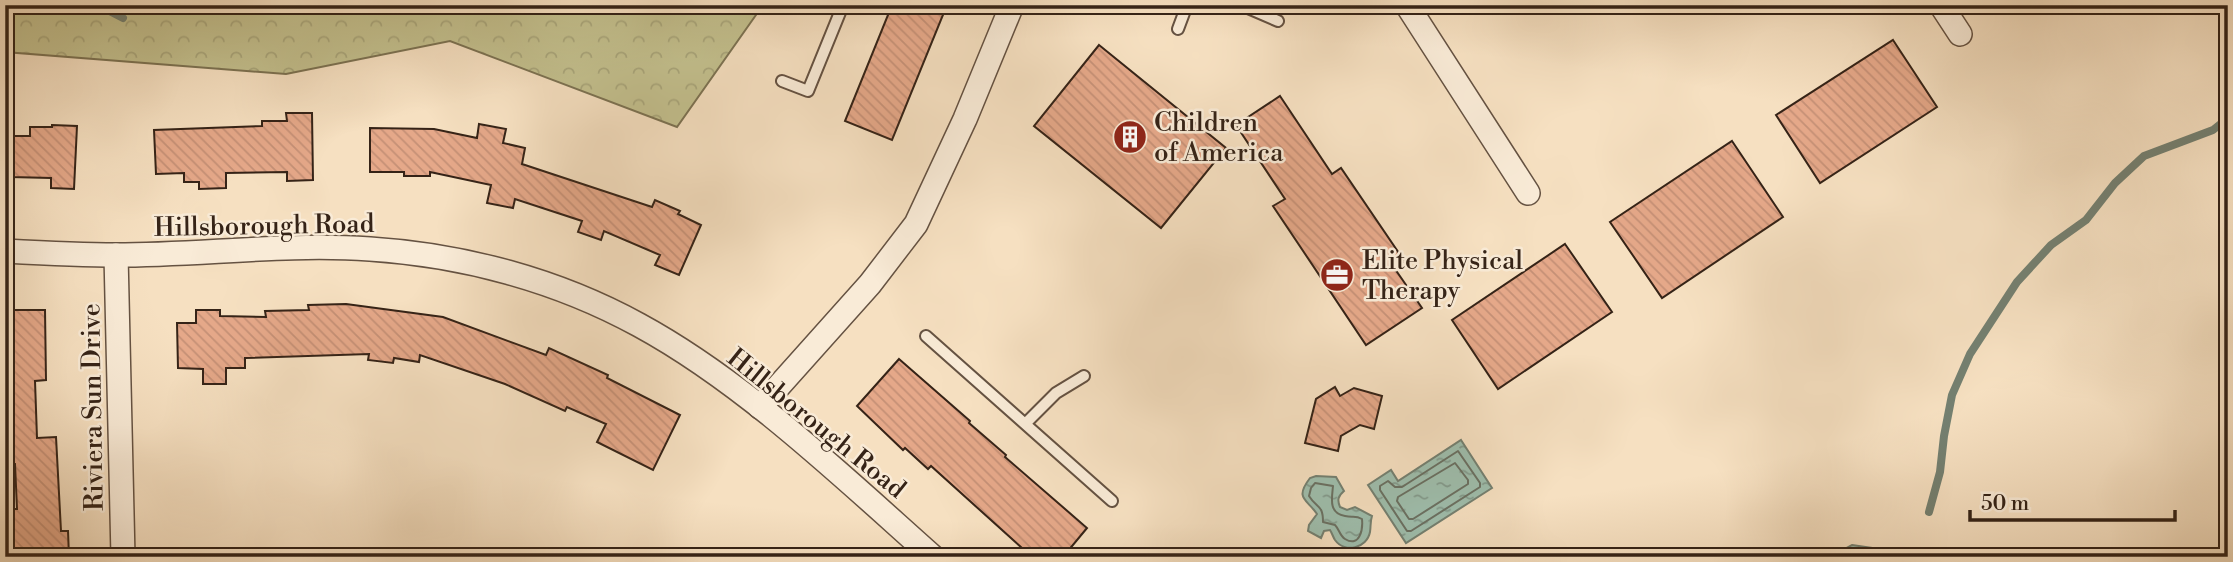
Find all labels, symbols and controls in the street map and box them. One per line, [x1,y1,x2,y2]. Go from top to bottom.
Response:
place label: Children of America [1154,107,1284,169]
building icon: Children of America [1111,118,1149,156]
street label: Hillsborough Road [153,208,375,244]
place label: Elite Physical Therapy [1362,245,1523,307]
office icon: Elite Physical Therapy [1318,256,1356,294]
street label: Riviera Sun Drive [75,303,111,511]
street label: Hillsborough Road [721,342,912,506]
scale bar [1970,478,2175,522]
text: 50 m [1981,491,2029,517]

